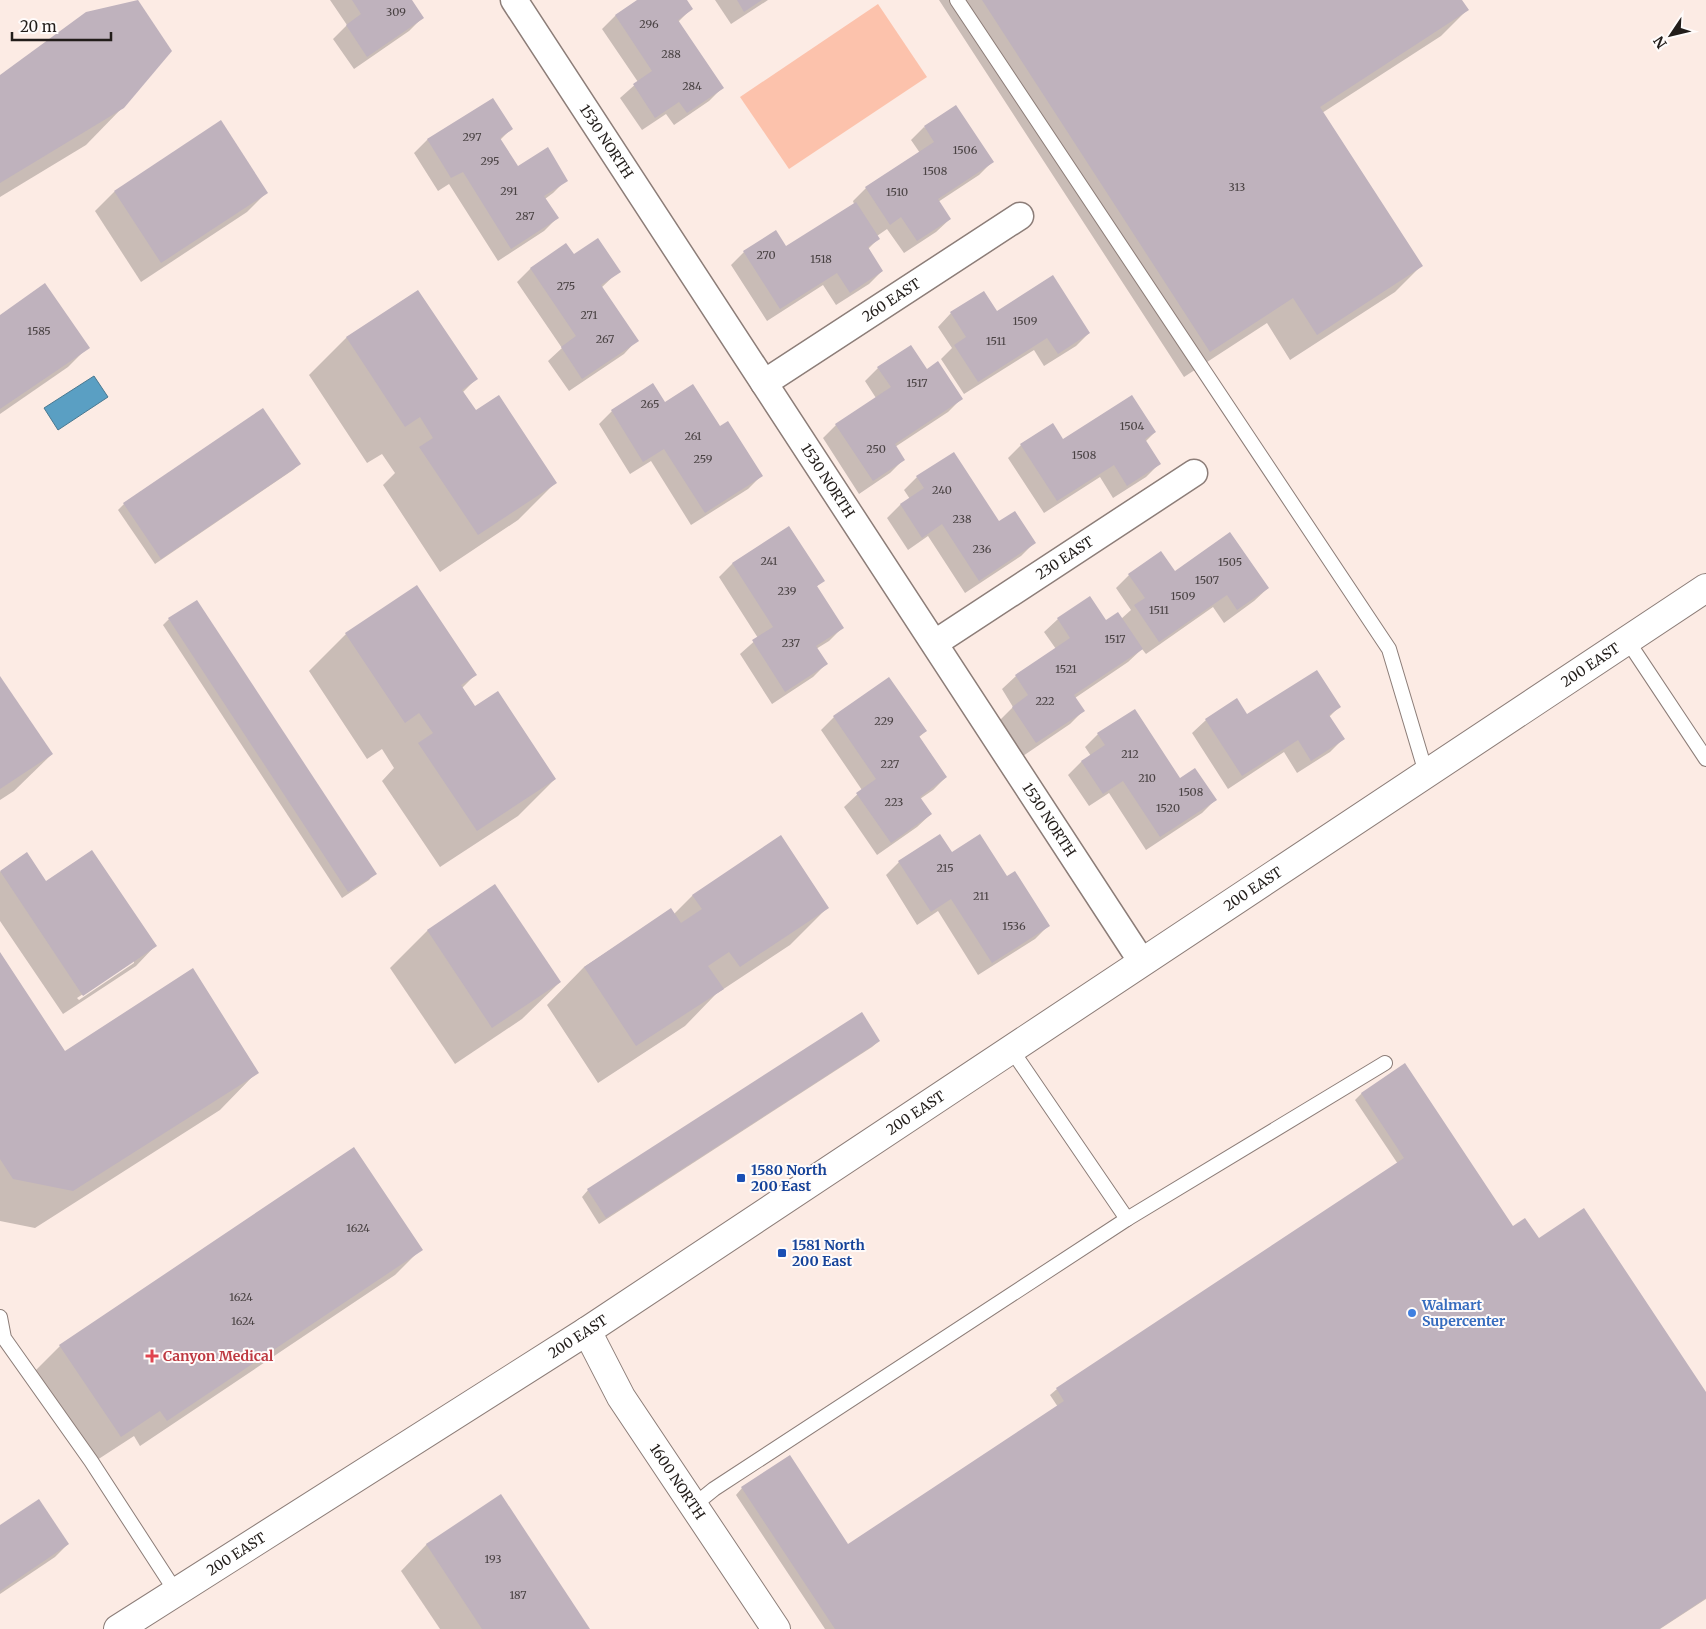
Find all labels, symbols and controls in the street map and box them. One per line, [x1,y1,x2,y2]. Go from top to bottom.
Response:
house number: 309 [386,5,406,19]
scale bar [12,10,111,42]
north arrow [1646,10,1696,60]
text: 20 m [20,17,57,36]
house number: 296 [639,17,659,31]
text: N [1650,33,1671,52]
house number: 288 [661,47,681,61]
house number: 284 [682,79,702,93]
street label: 1530 NORTH [576,101,637,182]
house number: 297 [463,130,482,144]
house number: 1506 [953,143,978,157]
house number: 295 [480,154,500,168]
house number: 1508 [923,164,948,178]
house number: 313 [1229,180,1245,194]
house number: 291 [500,184,518,198]
house number: 1510 [886,185,908,199]
house number: 287 [516,209,534,223]
house number: 270 [756,248,776,262]
house number: 1518 [810,252,832,266]
street label: 260 EAST [859,274,924,325]
house number: 275 [557,279,575,293]
house number: 271 [580,308,598,322]
house number: 1509 [1013,314,1038,328]
house number: 1585 [27,324,51,338]
house number: 267 [596,332,614,346]
house number: 1511 [986,334,1006,348]
house number: 1517 [906,376,928,390]
house number: 265 [641,397,659,411]
house number: 1504 [1120,419,1145,433]
house number: 261 [684,429,702,443]
street label: 1530 NORTH [797,440,859,521]
house number: 250 [866,442,886,456]
house number: 1508 [1072,448,1097,462]
house number: 259 [694,452,713,466]
house number: 240 [932,483,952,497]
house number: 238 [953,512,972,526]
street label: 230 EAST [1032,532,1097,583]
house number: 236 [973,542,992,556]
house number: 241 [760,554,778,568]
house number: 1505 [1218,555,1242,569]
house number: 1507 [1195,573,1219,587]
house number: 239 [778,584,797,598]
house number: 1509 [1171,589,1196,603]
house number: 1511 [1149,603,1169,617]
house number: 1517 [1104,632,1126,646]
house number: 237 [782,636,800,650]
street label: 200 EAST [1558,639,1623,691]
house number: 1521 [1055,662,1077,676]
house number: 222 [1035,694,1055,708]
house number: 229 [874,714,894,728]
house number: 212 [1121,747,1139,761]
house number: 227 [881,757,899,771]
house number: 210 [1138,771,1156,785]
street label: 1530 NORTH [1018,779,1080,860]
house number: 1508 [1179,785,1204,799]
house number: 223 [885,795,903,809]
house number: 1520 [1156,801,1180,815]
house number: 215 [936,861,954,875]
street label: 200 EAST [1220,863,1286,915]
house number: 211 [973,889,989,903]
house number: 1536 [1002,919,1026,933]
street label: 200 EAST [883,1087,948,1139]
place label: 1580 North 200 East [751,1161,828,1195]
marker: 1580 North 200 East [735,1172,747,1184]
house number: 1624 [346,1221,370,1235]
place label: 1581 North 200 East [792,1236,865,1270]
marker: 1581 North 200 East [776,1247,788,1259]
house number: 1624 [229,1290,253,1304]
place label: Walmart Supercenter [1421,1296,1506,1330]
marker: Walmart Supercenter [1406,1307,1418,1319]
street label: 200 EAST [545,1311,611,1362]
house number: 1624 [231,1314,255,1328]
place label: Canyon Medical [163,1347,274,1365]
marker: Canyon Medical [145,1349,159,1363]
street label: 1600 NORTH [646,1440,709,1523]
street label: 200 EAST [203,1528,269,1579]
house number: 193 [485,1552,501,1566]
house number: 187 [509,1588,527,1602]

